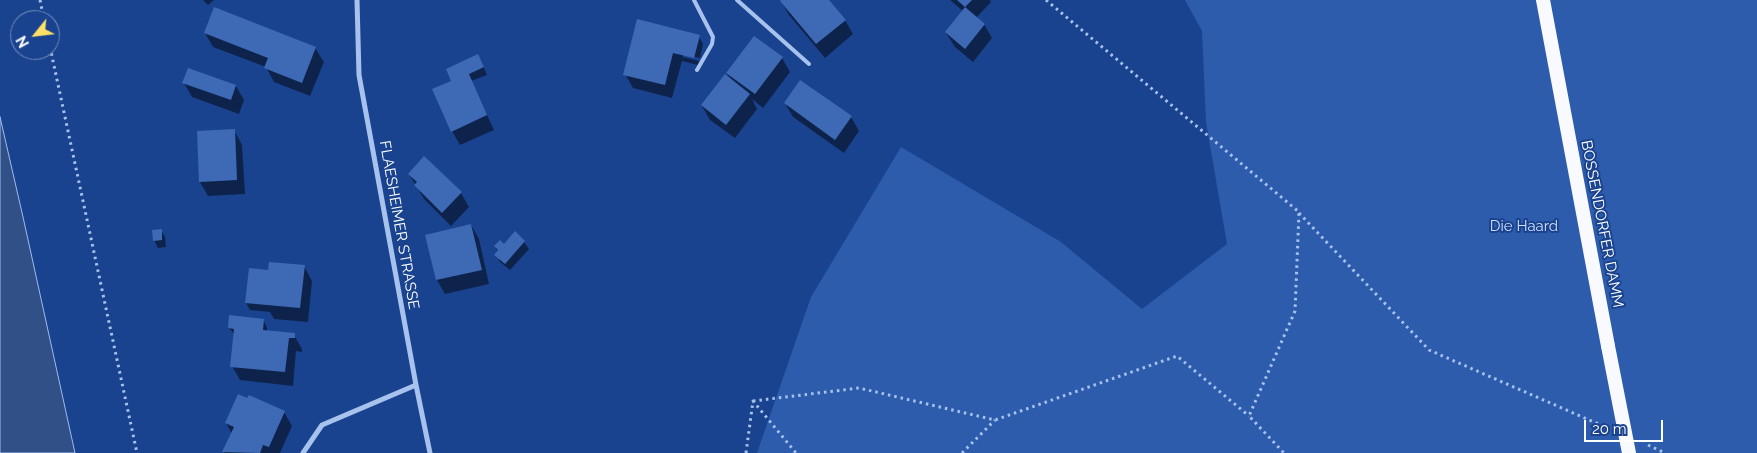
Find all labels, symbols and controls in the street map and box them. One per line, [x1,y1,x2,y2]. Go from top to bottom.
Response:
north arrow [10,10,60,60]
text: N [13,33,32,50]
street label: FLAESHEIMER STRASSE [375,139,423,311]
street label: BOSSENDORFER DAMM [1577,139,1627,309]
park label: Die Haard [1490,217,1558,235]
scale bar [1587,410,1666,442]
text: 20 m [1592,420,1627,438]

